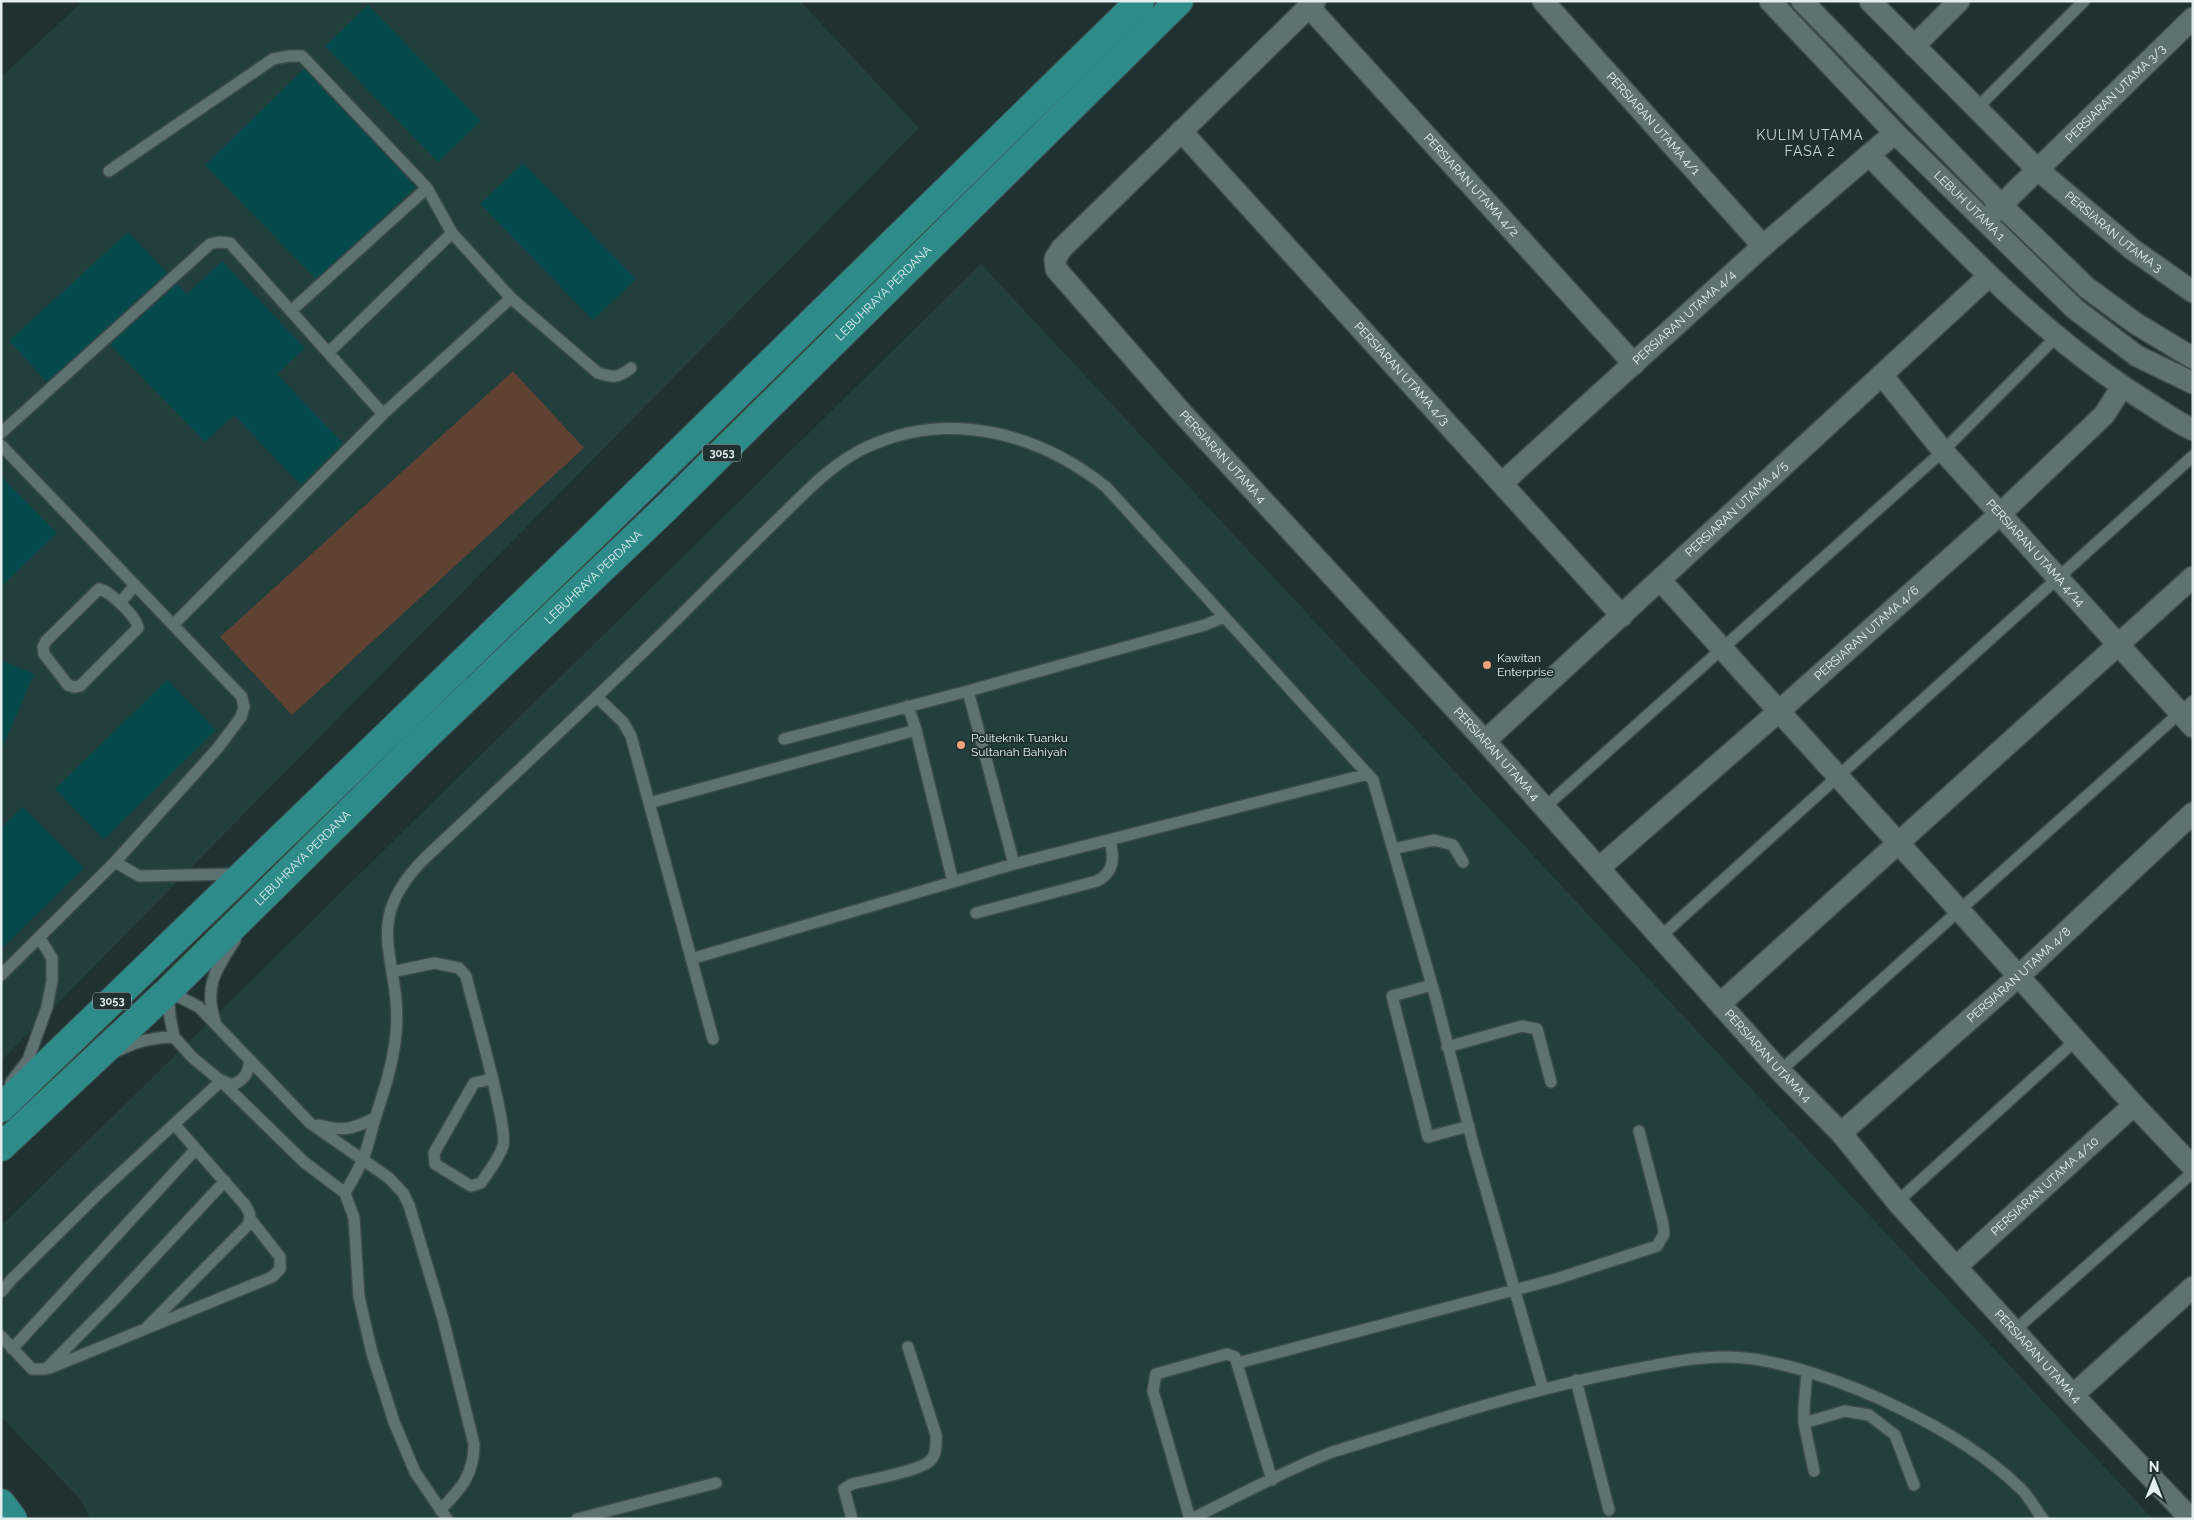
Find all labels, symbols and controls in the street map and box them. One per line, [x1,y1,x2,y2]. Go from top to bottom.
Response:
street label: PERSIARAN UTAMA 3/3 [2063,42,2168,145]
street label: PERSIARAN UTAMA 4/1 [1604,70,1703,178]
district label: KULIM UTAMA FASA 2 [1756,127,1864,159]
street label: PERSIARAN UTAMA 4/2 [1421,131,1522,240]
street label: LEBUH UTAMA 1 [1931,168,2008,244]
street label: PERSIARAN UTAMA 3 [2062,189,2165,275]
street label: LEBUHRAYA PERDANA [833,243,934,344]
street label: PERSIARAN UTAMA 4/4 [1630,267,1739,368]
street label: PERSIARAN UTAMA 4/3 [1351,319,1452,428]
street label: PERSIARAN UTAMA 4 [1177,408,1269,507]
road number: 3053 [703,444,741,462]
street label: PERSIARAN UTAMA 4/5 [1682,458,1791,560]
street label: PERSIARAN UTAMA 4/14 [1983,497,2088,610]
street label: LEBUHRAYA PERDANA [542,527,645,627]
street label: PERSIARAN UTAMA 4/6 [1811,583,1922,683]
place label: Kawitan Enterprise [1497,651,1553,679]
marker: Kawitan Enterprise [1481,659,1493,671]
street label: PERSIARAN UTAMA 4 [1451,705,1542,804]
place label: Politeknik Tuanku Sultanah Bahiyah [971,731,1068,759]
marker: Politeknik Tuanku Sultanah Bahiyah [955,739,967,751]
street label: LEBUHRAYA PERDANA [252,807,354,908]
street label: PERSIARAN UTAMA 4/8 [1964,924,2074,1026]
road number: 3053 [93,992,131,1009]
street label: PERSIARAN UTAMA 4 [1722,1007,1814,1106]
street label: PERSIARAN UTAMA 4/10 [1988,1134,2101,1239]
street label: PERSIARAN UTAMA 4 [1992,1307,2084,1406]
north arrow [2129,1455,2179,1505]
text: N [2149,1459,2159,1475]

